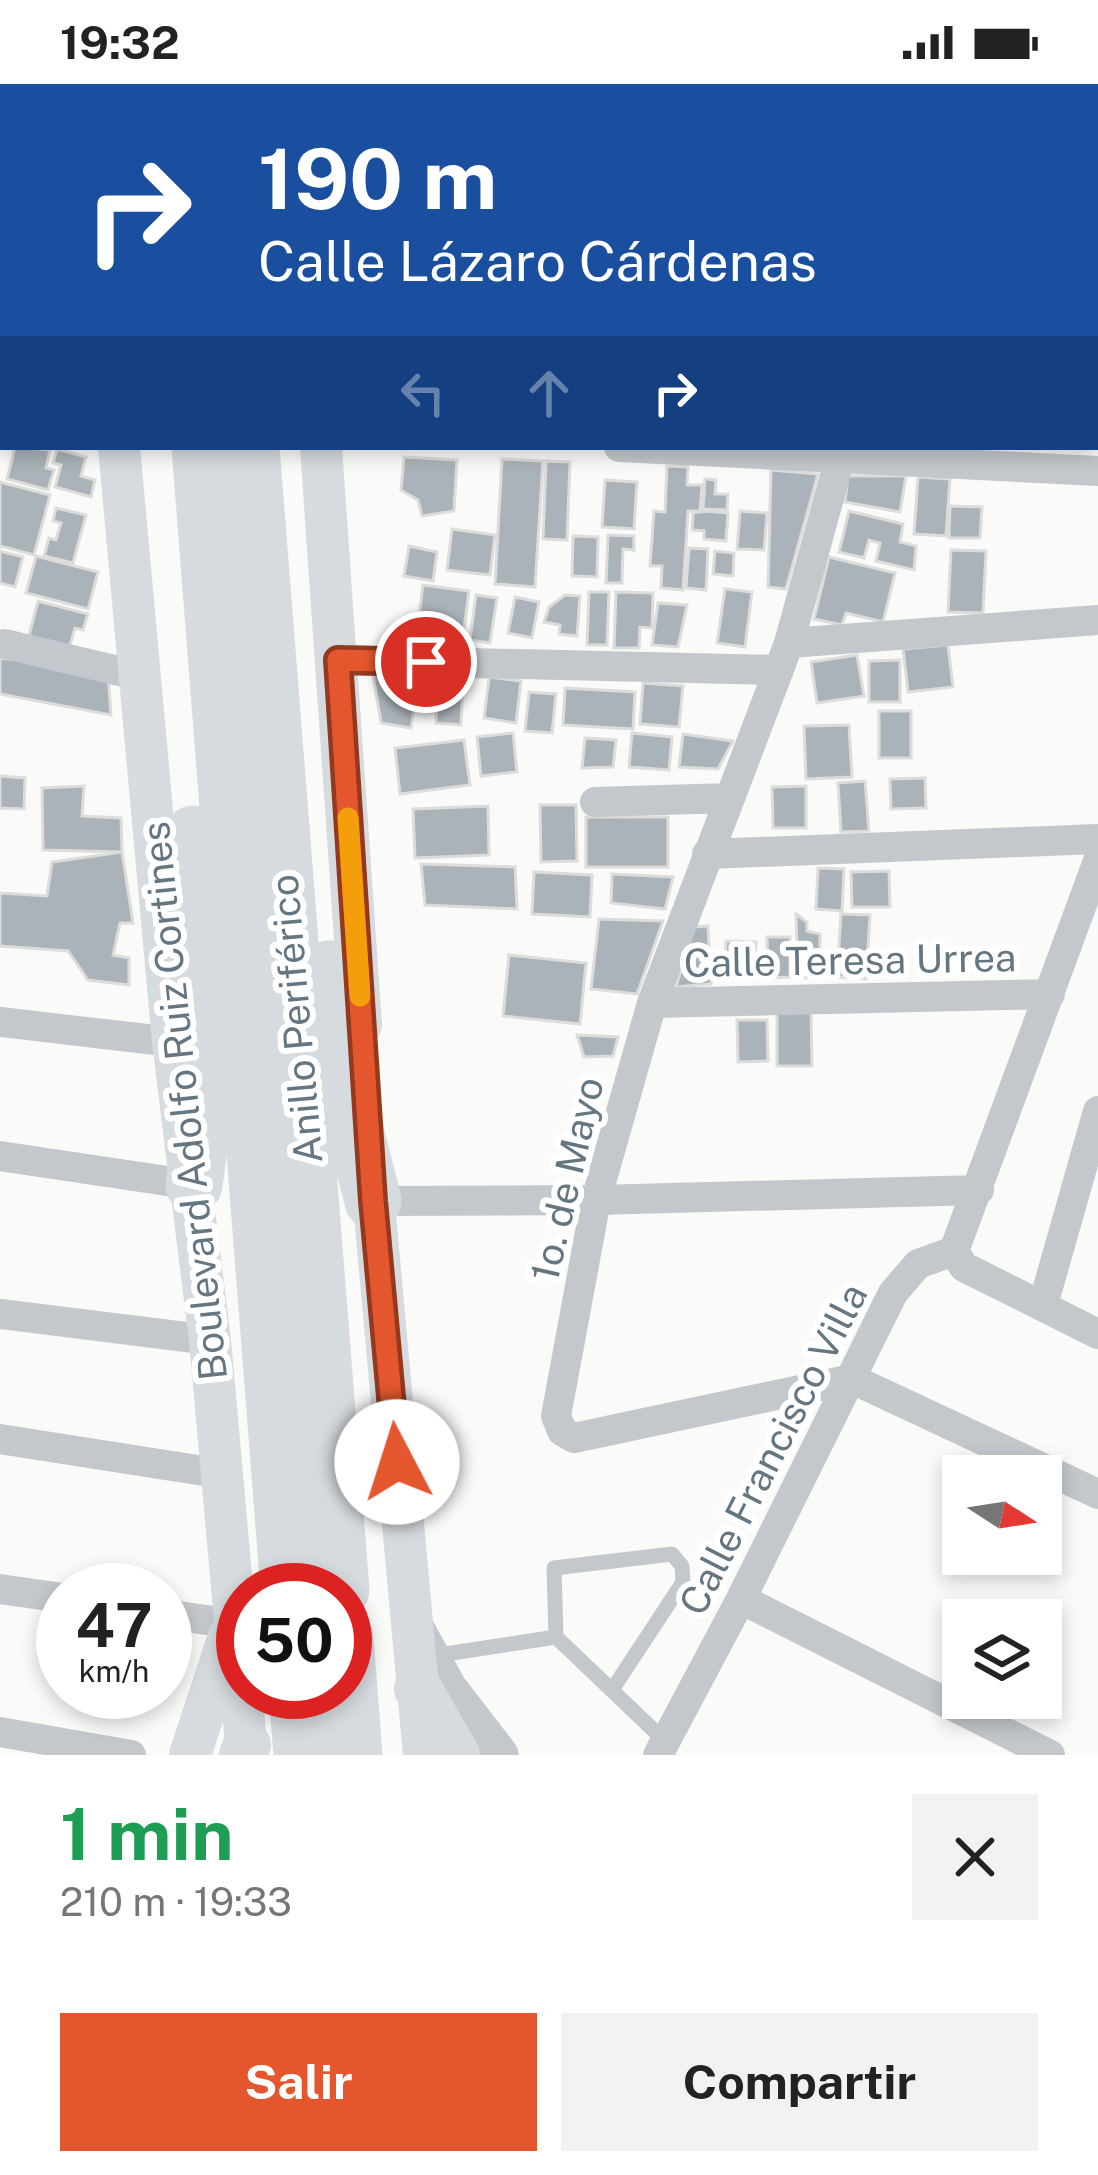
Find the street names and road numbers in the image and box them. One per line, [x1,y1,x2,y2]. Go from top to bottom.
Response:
street label: Boulevard Adolfo Ruiz Cortines [132,819,236,1383]
street label: Anillo Periférico [260,872,332,1166]
street label: Calle Teresa Urrea [683,934,1017,986]
street label: 1o. de Mayo [521,1073,613,1285]
street label: Calle Francisco Villa [670,1276,876,1622]

